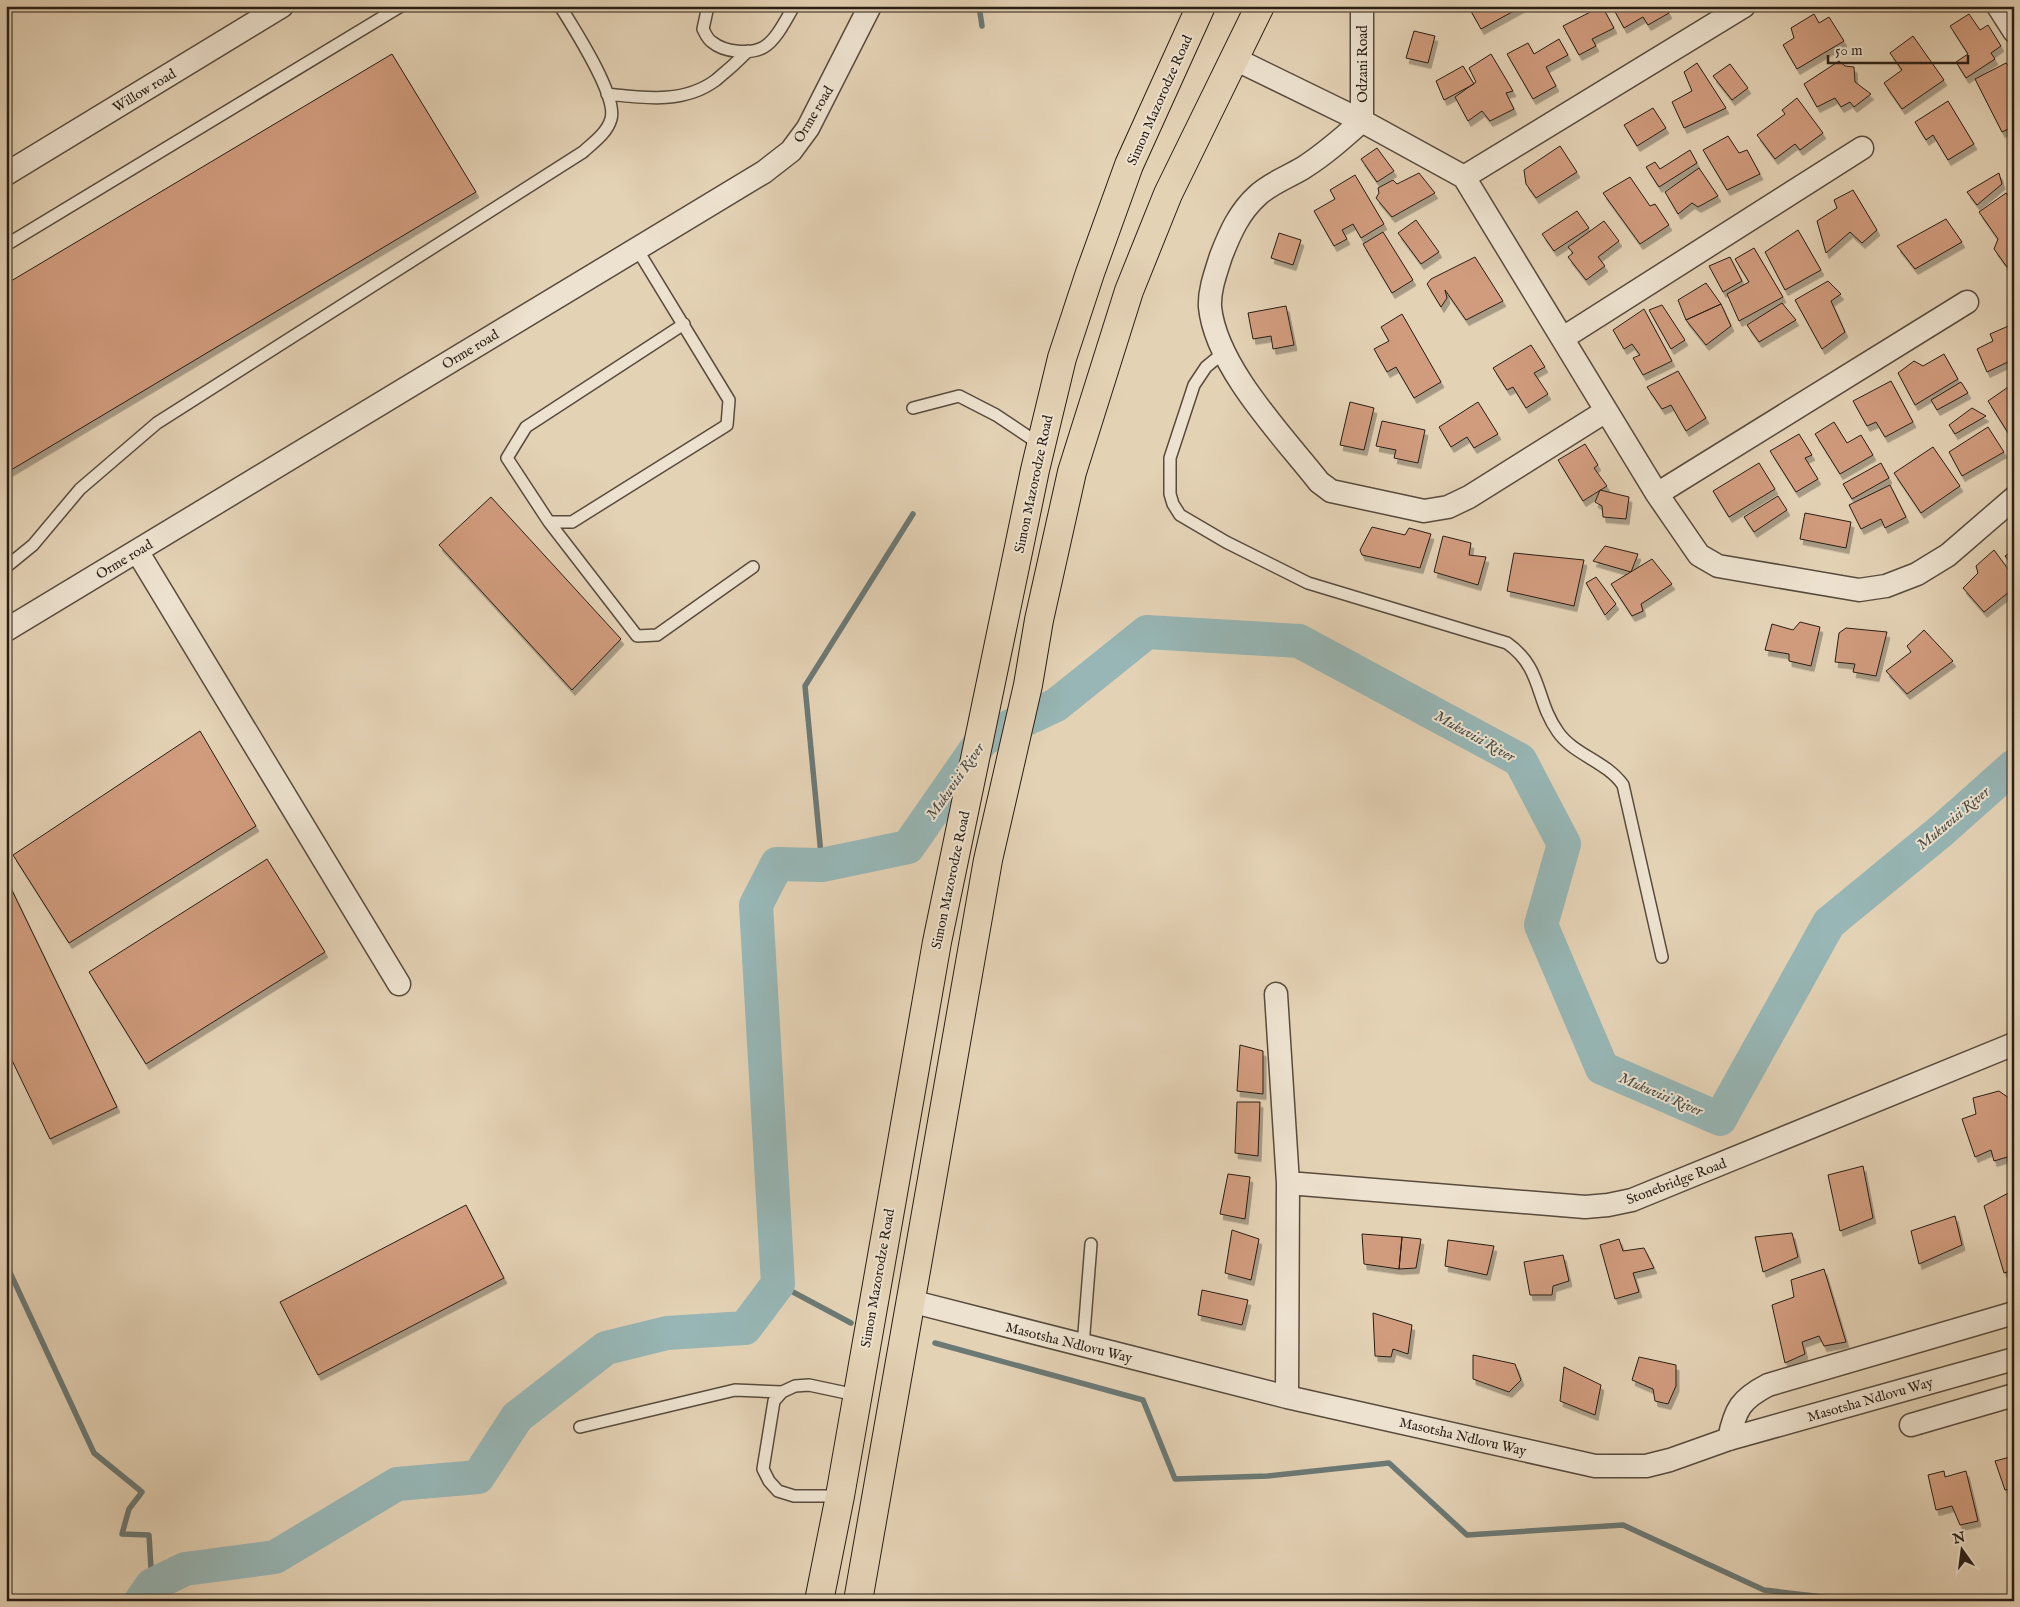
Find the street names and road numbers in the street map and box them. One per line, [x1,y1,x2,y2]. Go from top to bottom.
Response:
street label: Odzani Road [1354,25,1372,103]
street label: Simon Mazorodze Road [1123,32,1197,168]
street label: Willow road [110,65,180,117]
street label: Orme road [790,82,838,146]
street label: Orme road [439,326,503,374]
street label: Simon Mazorodze Road [1011,413,1058,555]
street label: Orme road [93,536,157,584]
street label: Simon Mazorodze Road [928,809,975,951]
street label: Stonebridge Road [1624,1154,1729,1209]
street label: Simon Mazorodze Road [857,1207,899,1349]
street label: Masotsha Ndlovu Way [1003,1318,1134,1367]
street label: Masotsha Ndlovu Way [1805,1373,1935,1427]
street label: Masotsha Ndlovu Way [1397,1414,1528,1460]

